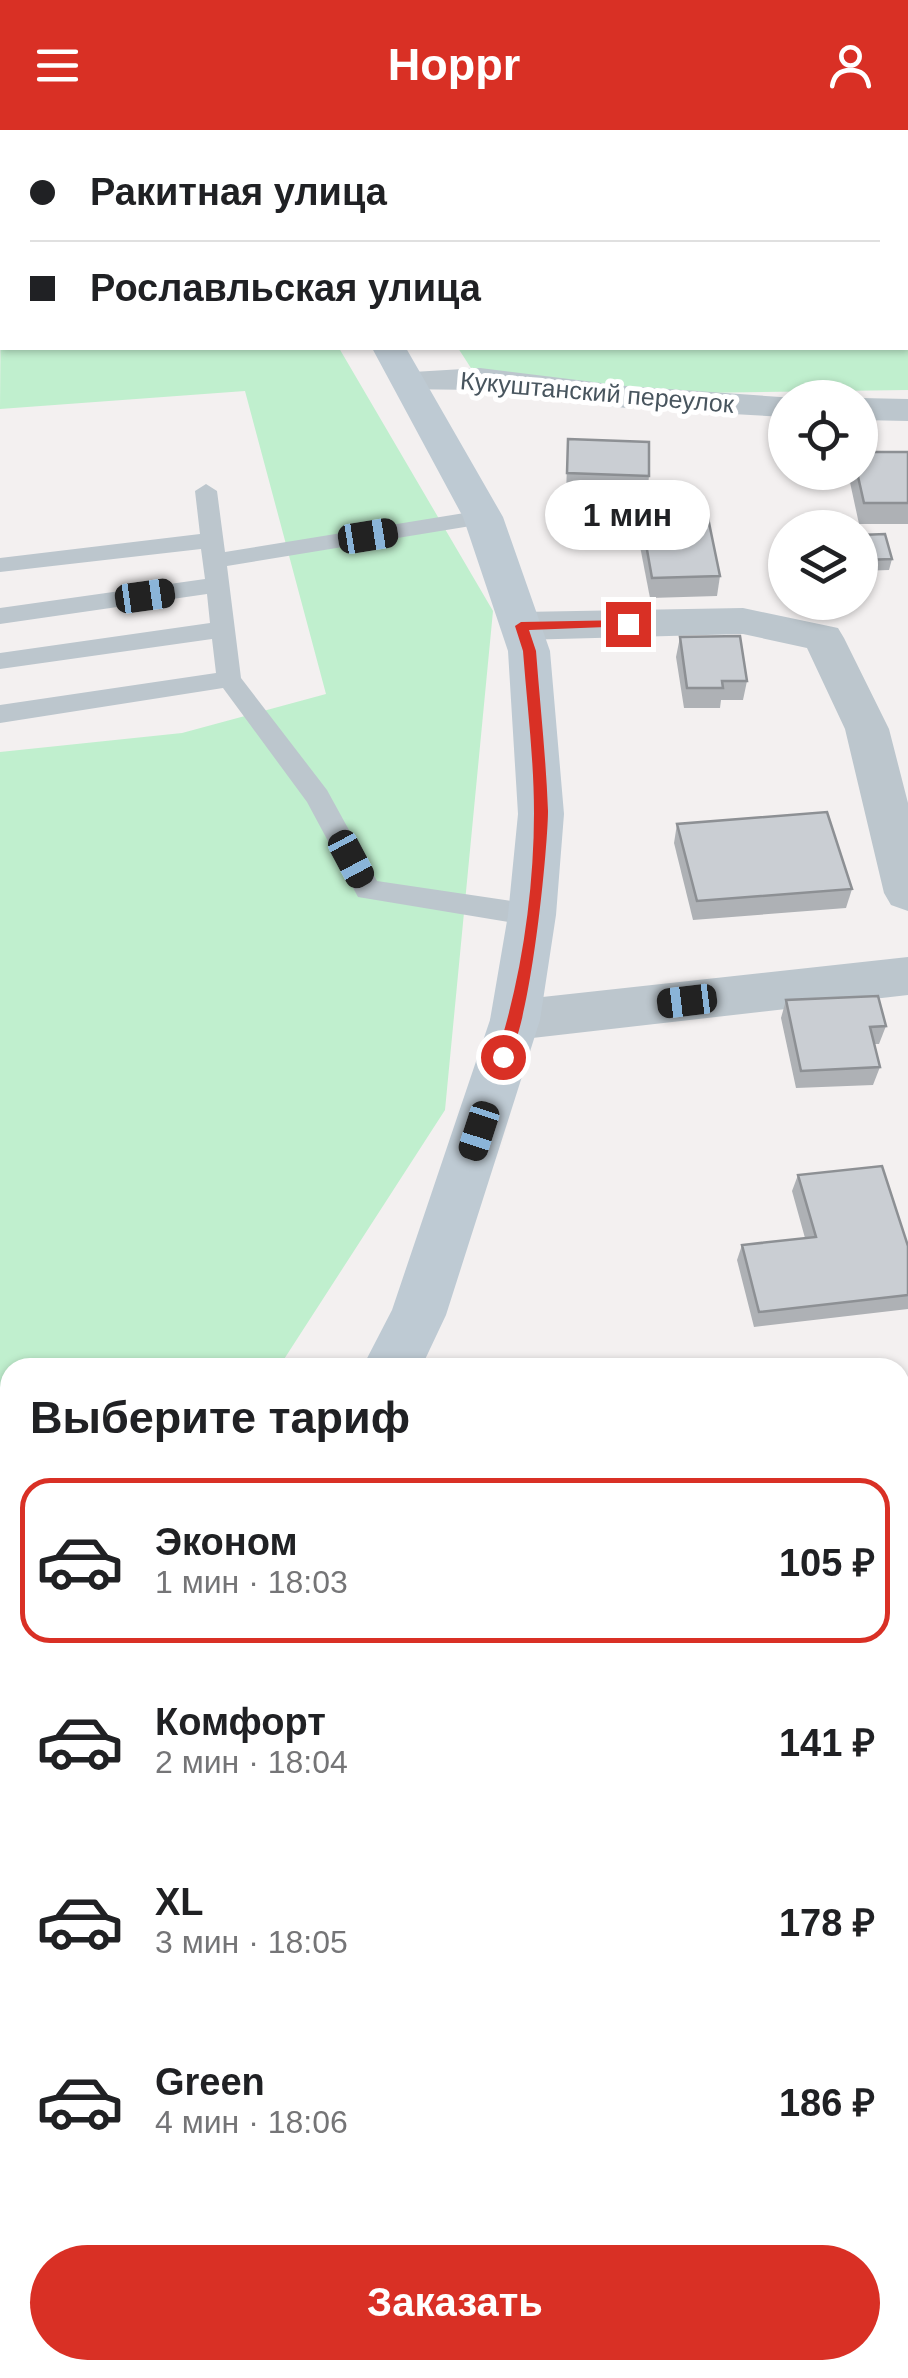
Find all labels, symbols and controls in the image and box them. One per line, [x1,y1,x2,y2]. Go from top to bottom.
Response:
icon: menu [30,38,85,93]
icon: person [823,38,878,93]
text: Hoppr [388,39,520,90]
text: Ракитная улица [90,171,387,213]
text: Рославльская улица [90,267,481,309]
street label: Кукуштанский переулок [459,366,736,418]
map controls [768,380,878,620]
button: locate [768,380,878,490]
callout: 1 мин [546,479,710,549]
text: 1 мин [583,497,672,533]
button: layers [768,510,878,620]
car [336,516,400,556]
car [113,577,177,615]
route end [606,602,651,647]
car [324,825,378,893]
car [655,982,719,1020]
route start [481,1035,526,1080]
car [455,1098,503,1164]
text: Выберите тариф [30,1392,410,1443]
icon: car [35,1516,125,1606]
text: Эконом [155,1521,298,1563]
text: 105 ₽ [779,1542,875,1584]
text: 1 мин · 18:03 [155,1564,348,1600]
icon: car [35,1696,125,1786]
text: Комфорт [155,1701,326,1743]
text: 141 ₽ [779,1722,875,1764]
text: 2 мин · 18:04 [155,1744,348,1780]
icon: car [35,1876,125,1966]
text: XL [155,1881,204,1923]
text: 178 ₽ [779,1902,875,1944]
text: 3 мин · 18:05 [155,1924,348,1960]
icon: car [35,2056,125,2146]
text: Green [155,2061,265,2103]
text: 186 ₽ [779,2082,875,2124]
text: 4 мин · 18:06 [155,2104,348,2140]
button: Заказать [30,2245,880,2360]

